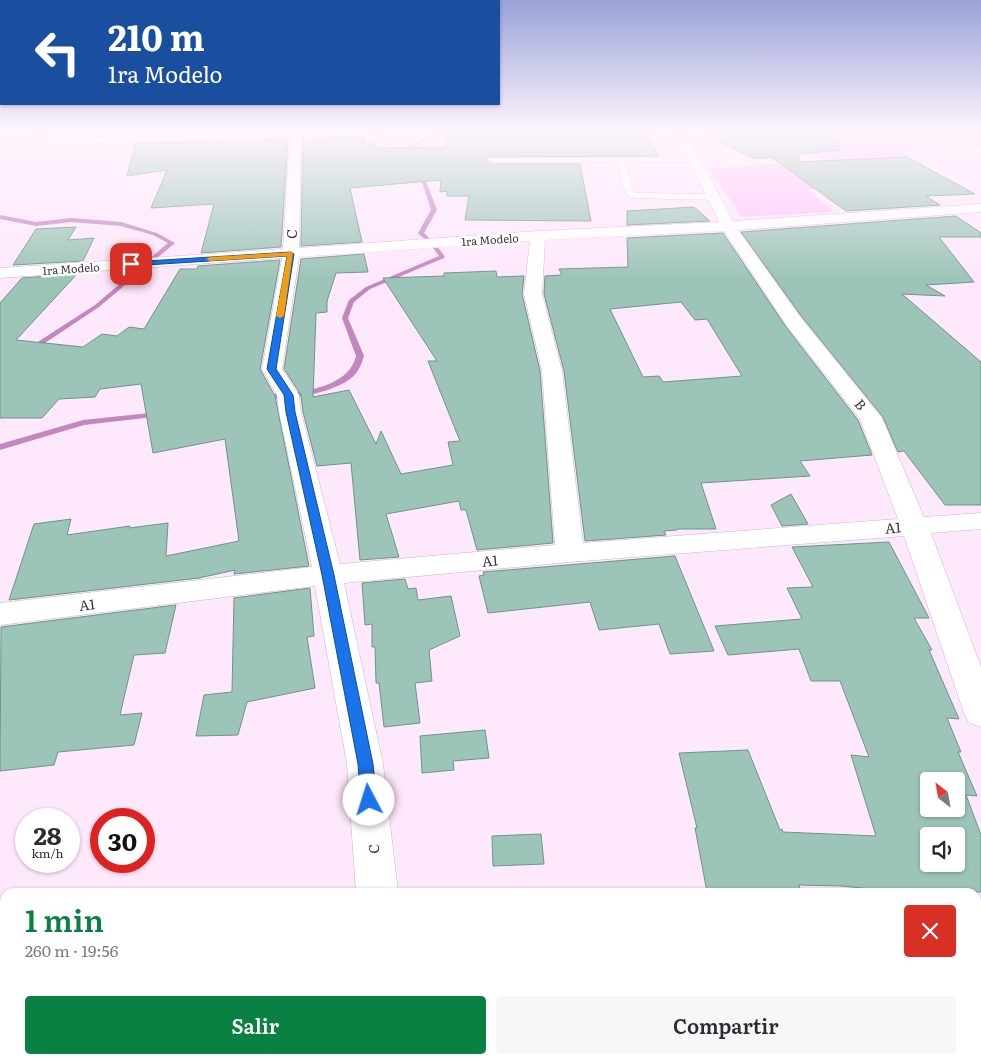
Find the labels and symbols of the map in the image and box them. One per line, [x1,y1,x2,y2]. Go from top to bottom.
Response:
street label: C [281,229,301,239]
street label: 1ra Modelo [461,229,519,249]
pin [110,243,152,285]
street label: 1ra Modelo [42,258,100,278]
street label: B [850,394,872,414]
street label: A1 [884,516,902,538]
street label: A1 [481,549,499,571]
street label: A1 [78,593,96,615]
north arrow [920,772,965,818]
position arrow [342,773,394,825]
speed limit sign: 30 [90,808,155,873]
street label: C [363,843,383,855]

